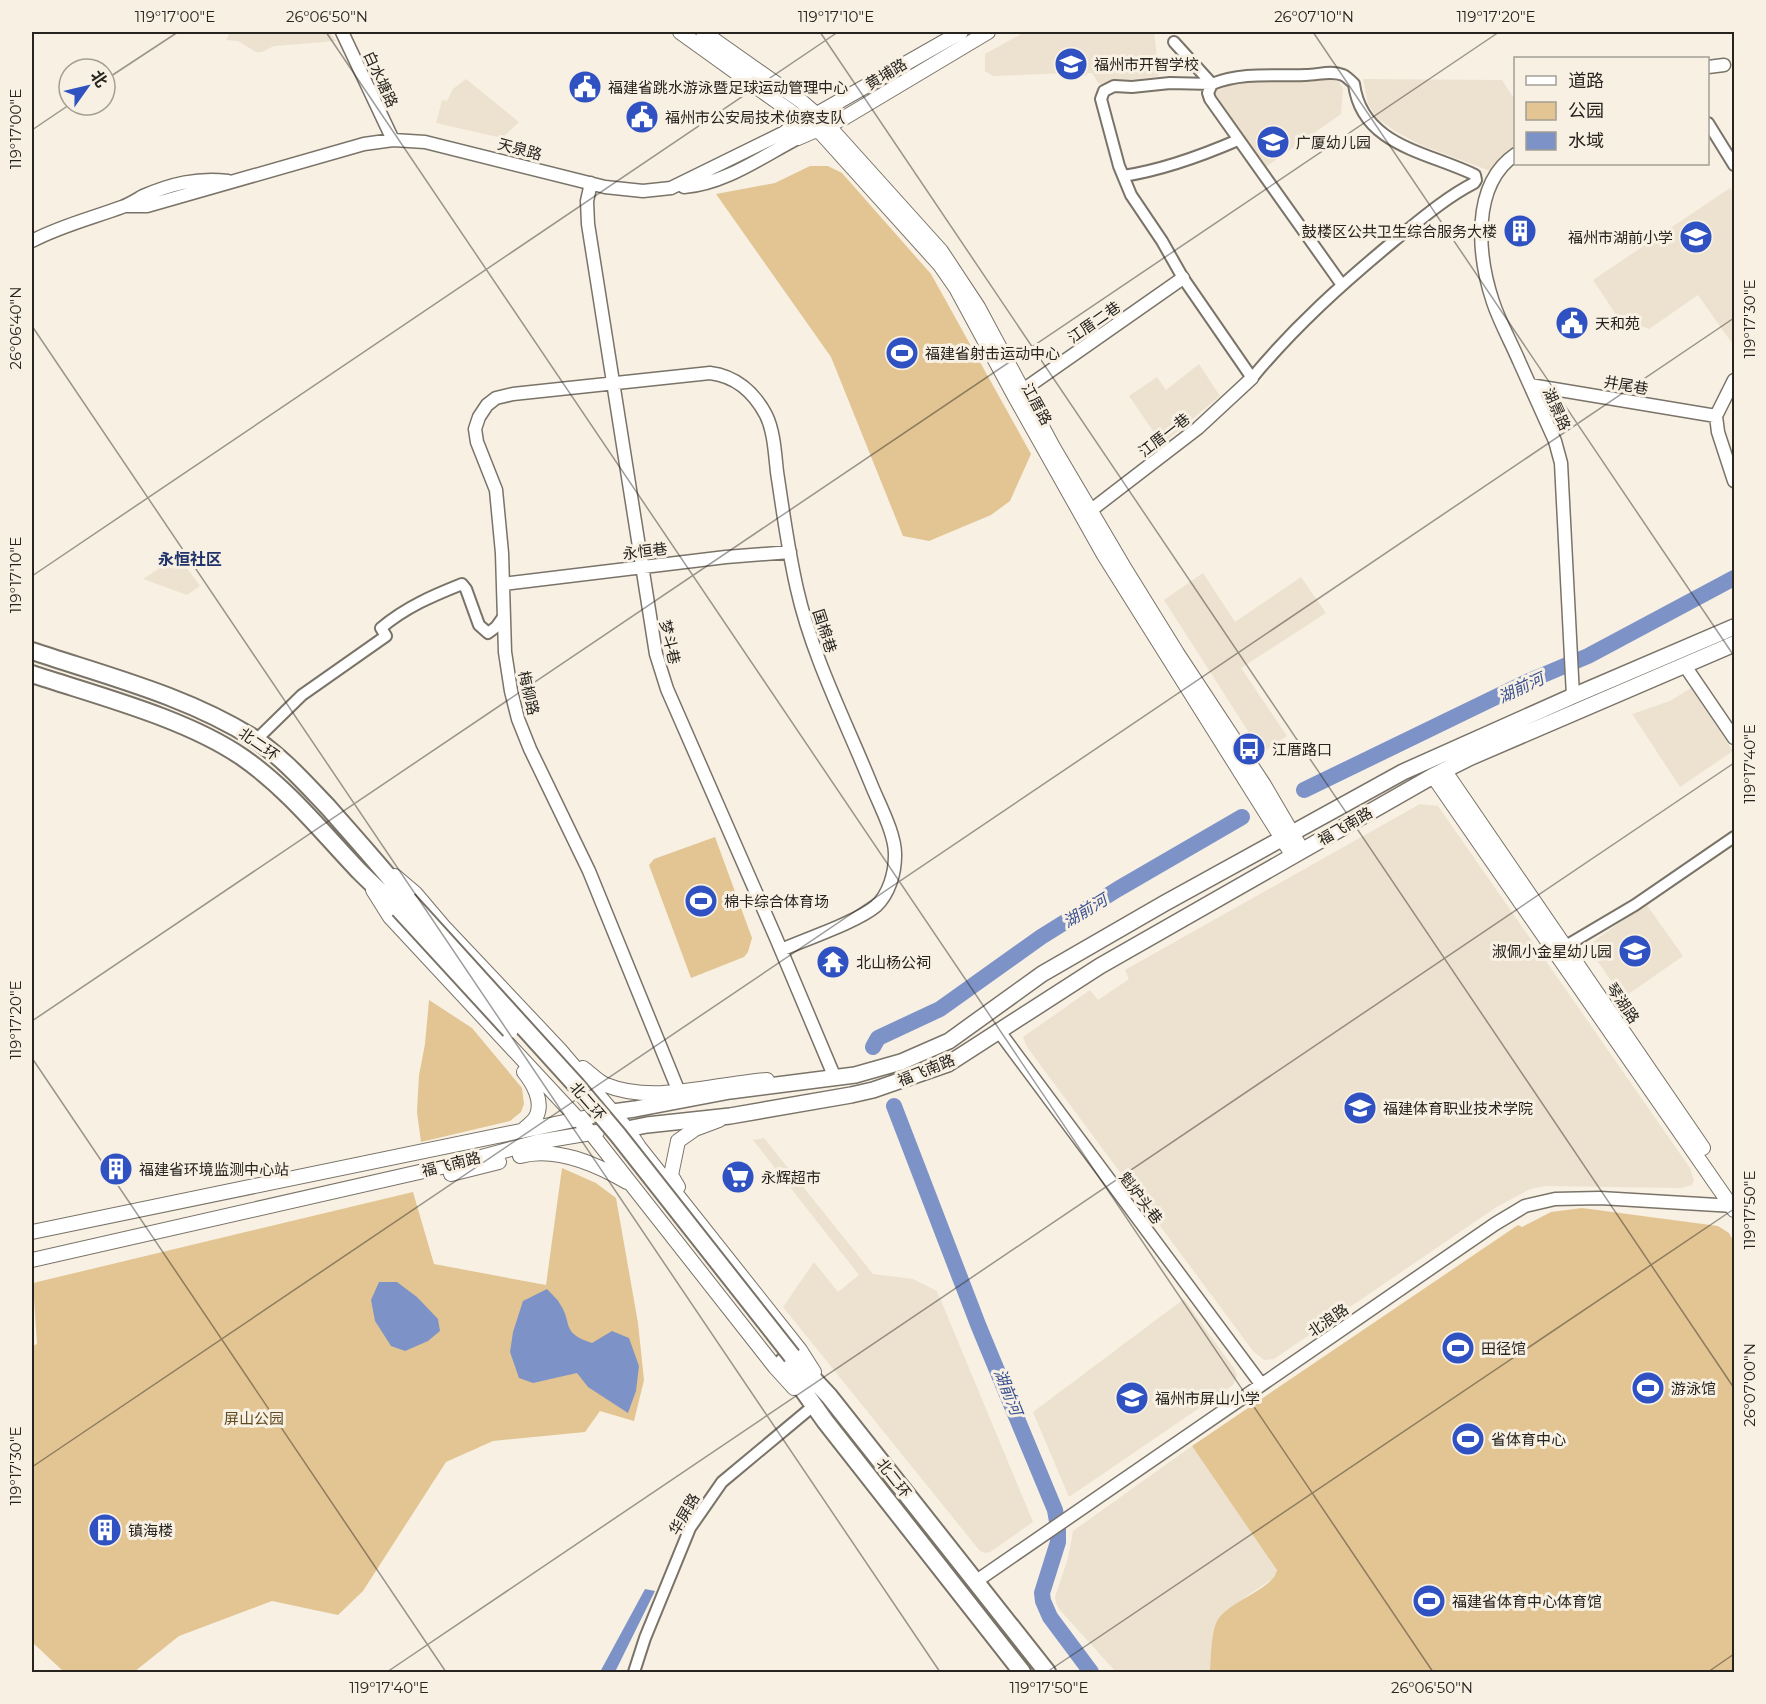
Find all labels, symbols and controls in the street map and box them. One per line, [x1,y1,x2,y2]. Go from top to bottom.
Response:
text: 119°17'00"E [135,7,215,26]
text: 26°06'50"N [286,7,368,26]
text: 119°17'10"E [798,7,874,26]
text: 26°07'10"N [1274,7,1354,26]
text: 119°17'20"E [1456,7,1536,26]
school or university icon: 福州市开智学校 [1053,46,1089,82]
street label: 白水塘路 [360,48,402,110]
street label: 黄埔路 [862,54,910,94]
place label: 福州市开智学校 [1094,55,1199,74]
north arrow [57,57,117,117]
legend [1514,57,1709,165]
text: 北 [87,67,111,91]
public building icon: 福建省跳水游泳暨足球运动管理中心 [567,69,603,105]
text: 道路 [1568,70,1604,92]
place label: 福建省跳水游泳暨足球运动管理中心 [608,78,848,97]
text: 119°17'00"E [6,89,25,169]
public building icon: 福州市公安局技术侦察支队 [624,99,660,135]
text: 公园 [1568,100,1604,122]
place label: 福州市公安局技术侦察支队 [665,108,845,127]
school or university icon: 广厦幼儿园 [1255,124,1291,160]
text: 水域 [1568,130,1604,152]
place label: 广厦幼儿园 [1296,133,1371,152]
street label: 天泉路 [496,134,544,164]
building icon: 鼓楼区公共卫生综合服务大楼 [1502,213,1538,249]
school or university icon: 福州市湖前小学 [1678,219,1714,255]
place label: 鼓楼区公共卫生综合服务大楼 [1302,222,1497,241]
place label: 福州市湖前小学 [1568,228,1673,247]
text: 119°17'30"E [1740,279,1759,359]
text: 26°06'40"N [6,287,25,369]
street label: 江厝二巷 [1064,297,1124,347]
public building icon: 天和苑 [1554,305,1590,341]
place label: 天和苑 [1595,314,1640,333]
sports icon: 福建省射击运动中心 [884,335,920,371]
place label: 福建省射击运动中心 [925,344,1060,363]
street label: 井尾巷 [1602,372,1650,398]
street label: 江厝路 [1018,380,1056,428]
street label: 湖景路 [1539,385,1575,433]
street label: 江厝一巷 [1135,409,1193,461]
text: 119°17'10"E [6,537,25,613]
street label: 永恒巷 [622,539,668,563]
district label: 永恒社区 [158,550,222,569]
street label: 国棉巷 [809,607,841,655]
street label: 梦斗巷 [656,618,684,666]
water label: 湖前河 [1495,668,1549,707]
street label: 梅柳路 [515,669,543,717]
street label: 北二环 [235,723,283,765]
text: 119°17'40"E [1740,724,1759,804]
bus stop icon: 江厝路口 [1231,731,1267,767]
place label: 江厝路口 [1272,740,1332,759]
street label: 福飞南路 [1314,803,1376,849]
sports icon: 棉卡综合体育场 [683,883,719,919]
water label: 湖前河 [1060,889,1113,932]
place label: 棉卡综合体育场 [724,892,829,911]
school or university icon: 淑佩小金星幼儿园 [1617,933,1653,969]
place label: 淑佩小金星幼儿园 [1492,942,1612,961]
temple icon: 北山杨公祠 [815,944,851,980]
place label: 北山杨公祠 [856,953,931,972]
street label: 琴湖路 [1603,979,1643,1027]
text: 119°17'20"E [6,980,25,1060]
street label: 福飞南路 [895,1050,957,1090]
street label: 北二环 [566,1078,610,1124]
school or university icon: 福建体育职业技术学院 [1342,1090,1378,1126]
place label: 福建体育职业技术学院 [1383,1099,1533,1118]
street label: 福飞南路 [420,1148,482,1180]
building icon: 福建省环境监测中心站 [98,1151,134,1187]
supermarket icon: 永辉超市 [720,1159,756,1195]
place label: 福建省环境监测中心站 [139,1160,289,1179]
place label: 永辉超市 [761,1168,821,1187]
street label: 魁炉头巷 [1115,1168,1167,1228]
text: 119°17'50"E [1740,1171,1759,1249]
street label: 北浪路 [1304,1300,1352,1340]
sports icon: 田径馆 [1440,1330,1476,1366]
place label: 田径馆 [1481,1339,1526,1358]
text: 26°07'00"N [1740,1343,1759,1427]
water label: 湖前河 [990,1366,1027,1421]
sports icon: 游泳馆 [1630,1370,1666,1406]
place label: 游泳馆 [1671,1379,1716,1398]
school or university icon: 福州市屏山小学 [1114,1380,1150,1416]
place label: 福州市屏山小学 [1155,1389,1260,1408]
park label: 屏山公园 [224,1409,284,1428]
sports icon: 省体育中心 [1450,1421,1486,1457]
text: 119°17'30"E [6,1426,25,1506]
place label: 省体育中心 [1491,1430,1566,1449]
street label: 北二环 [873,1454,915,1502]
street label: 华屏路 [665,1490,703,1538]
building icon: 镇海楼 [87,1512,123,1548]
place label: 镇海楼 [128,1521,173,1540]
sports icon: 福建省体育中心体育馆 [1411,1583,1447,1619]
place label: 福建省体育中心体育馆 [1452,1592,1602,1611]
text: 119°17'40"E [349,1678,429,1697]
text: 119°17'50"E [1010,1678,1088,1697]
text: 26°06'50"N [1391,1678,1473,1697]

